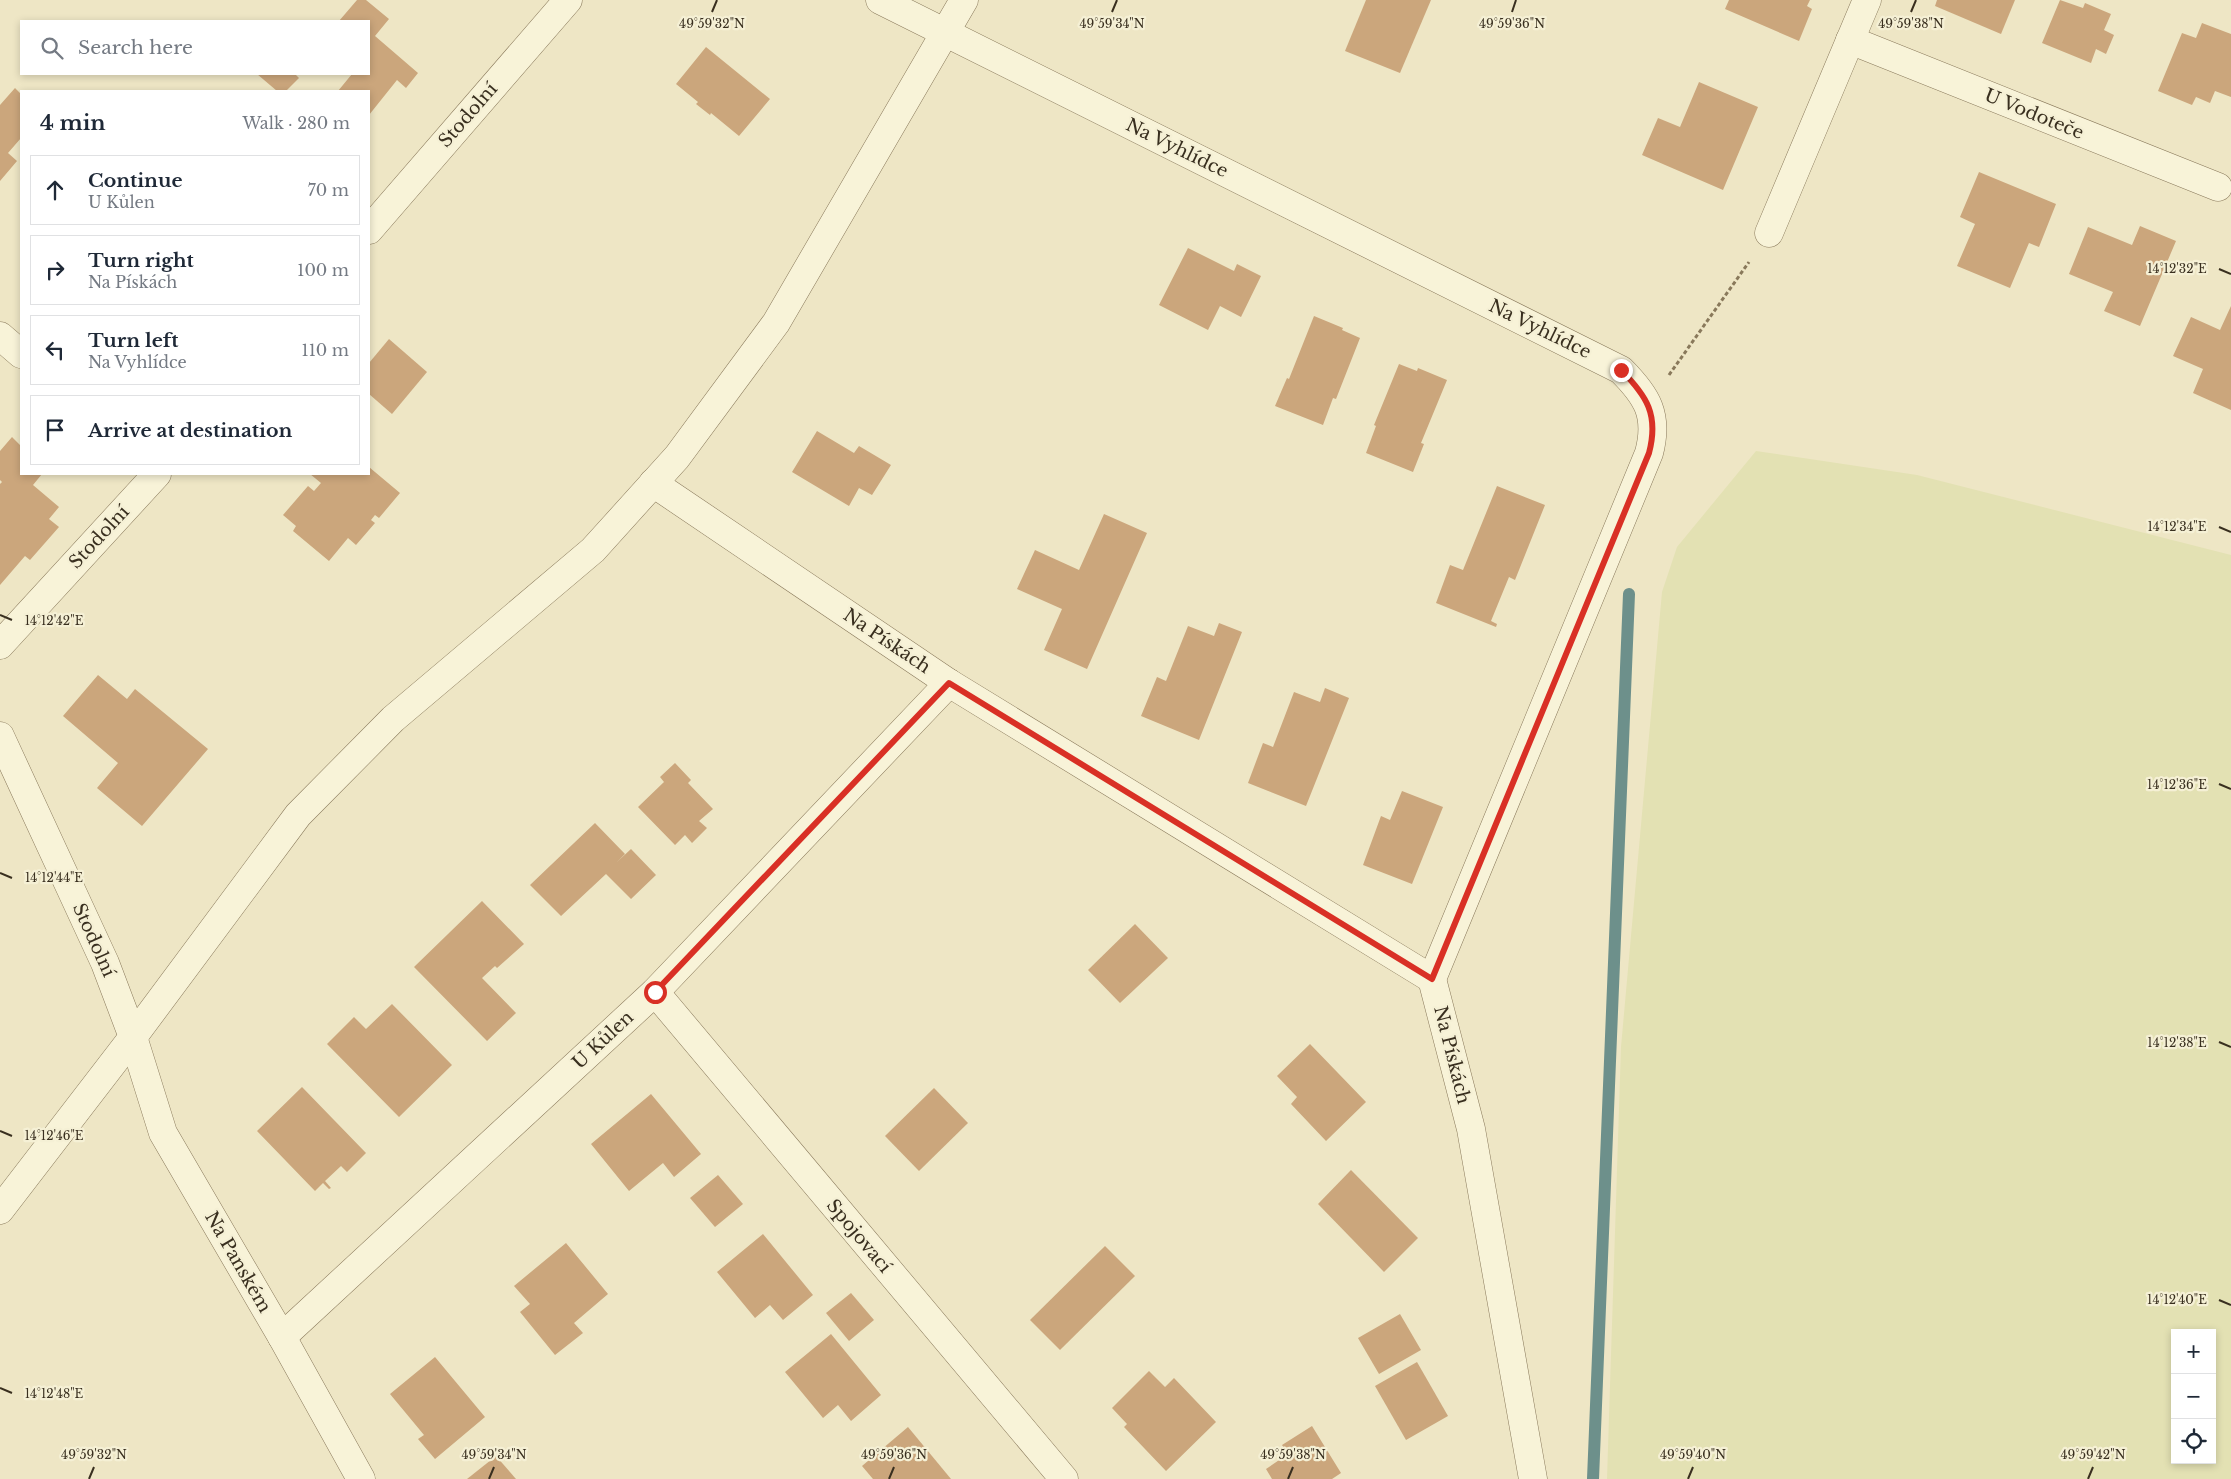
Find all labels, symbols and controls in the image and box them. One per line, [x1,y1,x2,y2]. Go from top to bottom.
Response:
text: 49°59'32"N [679,16,745,31]
text: 49°59'34"N [1079,16,1145,31]
text: 49°59'36"N [1479,16,1545,31]
text: 49°59'38"N [1878,16,1944,31]
search box [20,20,370,75]
icon: search [38,34,66,62]
text: Search here [78,36,193,59]
street label: Stodolní [434,78,503,152]
street label: U Vodoteče [1981,84,2087,144]
text: 4 min [40,110,106,136]
text: Walk · 280 m [242,113,350,133]
street label: Na Vyhlídce [1122,114,1232,182]
text: Continue [88,169,183,192]
icon: ahead [41,176,69,204]
text: 70 m [308,180,349,200]
text: U Kůlen [88,192,155,212]
text: Turn right [88,249,194,272]
icon: right [41,256,69,284]
text: 100 m [297,260,349,280]
text: 14°12'32"E [2147,261,2207,276]
text: Na Pískách [88,272,177,292]
street label: Na Vyhlídce [1485,295,1595,363]
text: Turn left [88,329,179,352]
icon: left [41,336,69,364]
text: 110 m [302,340,349,360]
text: Na Vyhlídce [88,352,187,372]
route end [1610,359,1633,382]
icon: arrive [41,416,69,444]
text: Arrive at destination [88,419,292,442]
street label: Stodolní [64,500,134,573]
text: 14°12'34"E [2148,519,2207,534]
street label: Na Pískách [839,604,935,678]
text: 14°12'42"E [25,613,84,628]
text: 14°12'36"E [2147,777,2207,792]
text: 14°12'44"E [25,870,83,885]
street label: Stodolní [68,900,120,981]
route start [644,981,667,1004]
street label: Na Pískách [1429,1004,1475,1106]
street label: U Kůlen [568,1006,638,1074]
text: 14°12'38"E [2147,1035,2207,1050]
text: 14°12'46"E [24,1128,84,1143]
street label: Spojovací [822,1195,897,1278]
street label: Na Panském [200,1207,276,1317]
text: 14°12'40"E [2147,1292,2207,1307]
map controls [2171,1329,2216,1464]
button: + [2171,1329,2216,1374]
button: − [2171,1374,2216,1419]
text: 14°12'48"E [25,1386,84,1401]
button: locate [2171,1419,2216,1464]
text: 49°59'32"N [61,1447,127,1462]
text: 49°59'34"N [461,1447,527,1462]
text: 49°59'36"N [861,1447,927,1462]
text: 49°59'38"N [1260,1447,1326,1462]
text: 49°59'40"N [1660,1447,1726,1462]
text: 49°59'42"N [2061,1447,2126,1462]

